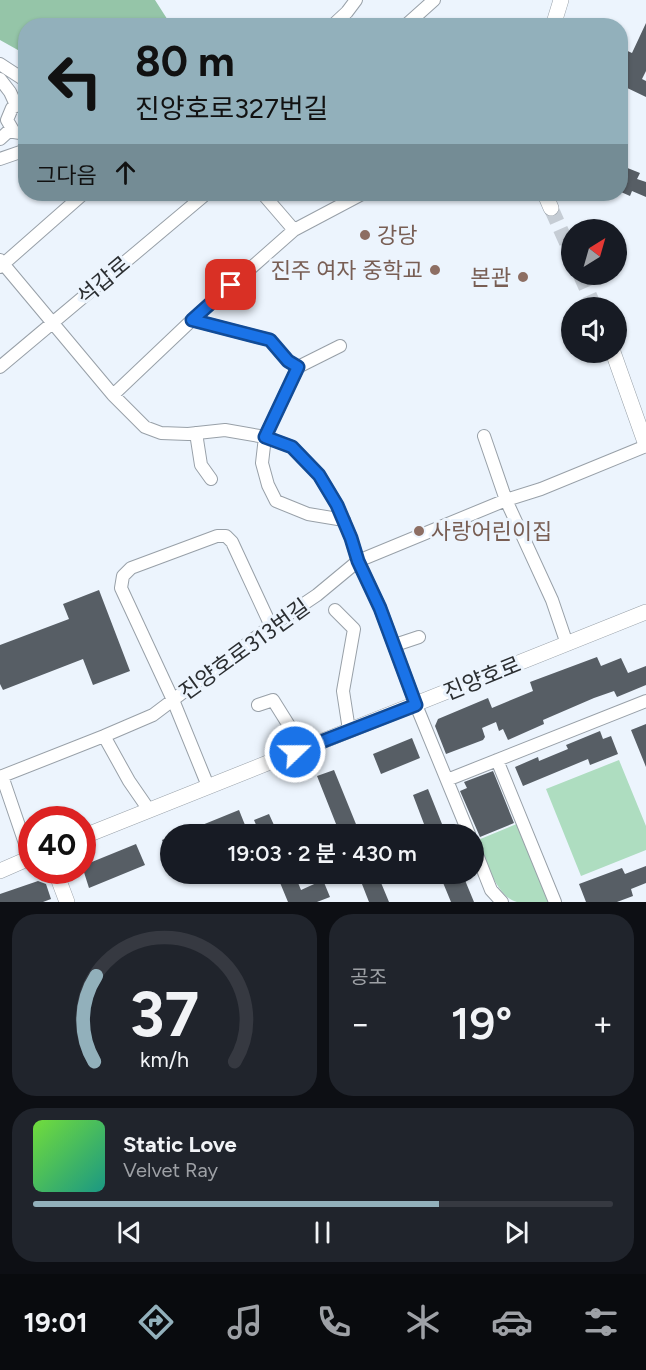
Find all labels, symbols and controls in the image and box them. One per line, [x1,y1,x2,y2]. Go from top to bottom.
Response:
text: 80 m [135,36,235,87]
icon: left [36,42,114,120]
text: 진양호로327번길 [135,92,328,125]
icon: ahead [109,156,142,189]
text: 그다음 [36,162,97,189]
north arrow [561,219,627,285]
map controls [561,219,627,363]
place label: 강당 [377,222,417,249]
marker: 강당 [358,228,372,242]
street label: 석갑로 [71,251,135,310]
place label: 진주 여자 중학교 [270,257,423,284]
pin [205,259,256,310]
marker: 진주 여자 중학교 [428,263,442,277]
place label: 본관 [471,264,511,291]
icon: arrive [214,268,247,301]
marker: 본관 [516,270,530,284]
button: sound [561,297,627,363]
place label: 사랑어린이집 [431,518,552,545]
marker: 사랑어린이집 [412,524,426,538]
street label: 진양호로313번길 [174,593,315,706]
street label: 진양호로 [440,651,525,706]
position arrow [263,720,327,784]
speed limit sign: 40 [18,806,96,884]
text: 19:03 · 2 분 · 430 m [227,840,417,867]
text: 공조 [350,965,387,989]
text: 37 [130,977,199,1052]
text: 19° [451,996,512,1050]
text: − [350,1004,371,1043]
text: + [592,1004,613,1043]
text: km/h [140,1047,189,1072]
text: Static Love [123,1131,237,1158]
text: Velvet Ray [123,1158,218,1182]
icon: previous [113,1216,146,1249]
icon: pause [306,1216,339,1249]
icon: next [500,1216,533,1249]
icon: directions [135,1301,177,1343]
icon: music [224,1301,266,1343]
icon: phone [313,1301,355,1343]
icon: climate [402,1301,444,1343]
icon: car [491,1301,533,1343]
icon: filters [580,1301,622,1343]
text: 19:01 [24,1306,88,1339]

